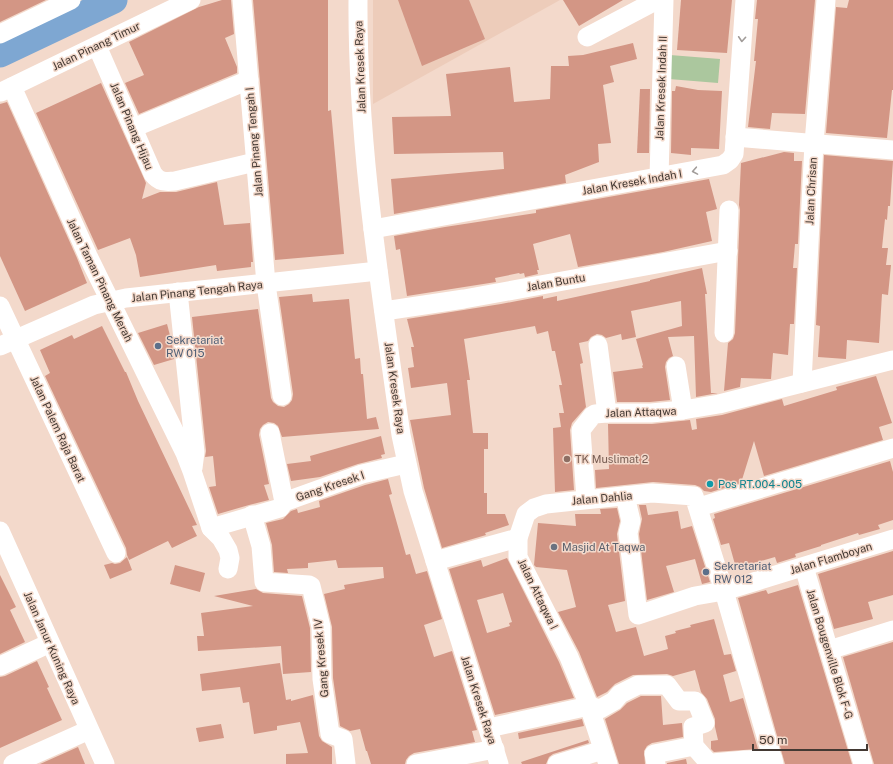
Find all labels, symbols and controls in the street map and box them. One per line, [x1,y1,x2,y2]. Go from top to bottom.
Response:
street label: Jalan Pinang Timur [50,19,142,73]
street label: Jalan Kresek Raya [352,21,368,113]
street label: Jalan Kresek Indah II [653,36,669,140]
one-way arrow [737,36,746,42]
street label: Jalan Pinang Hijau [108,81,156,171]
street label: Jalan Pinang Tengah I [243,87,265,197]
street label: Jalan Chrisan [803,157,819,225]
one-way arrow [692,166,698,175]
street label: Jalan Kresek Indah I [581,167,683,197]
street label: Jalan Taman Pinang Merah [65,216,135,344]
street label: Jalan Buntu [526,271,586,293]
street label: Jalan Pinang Tengah Raya [131,278,263,304]
place label: Sekretariat RW 015 [166,334,223,359]
marker: Sekretariat RW 015 [153,341,163,351]
street label: Jalan Kresek Raya [383,341,407,435]
street label: Jalan Palem Raja Barat [28,374,88,484]
street label: Jalan Attaqwa [605,405,677,419]
place label: TK Muslimat 2 [575,453,649,465]
marker: TK Muslimat 2 [562,454,572,464]
street label: Gang Kresek I [294,469,366,503]
place label: Pos RT.004 - 005 [718,478,802,490]
marker: Pos RT.004 - 005 [705,479,715,489]
street label: Jalan Dahlia [571,489,633,507]
street label: Jalan Flamboyan [789,540,873,576]
place label: Masjid At Taqwa [562,541,645,553]
marker: Masjid At Taqwa [549,542,559,552]
street label: Jalan Attaqwa I [516,557,560,631]
place label: Sekretariat RW 012 [714,560,771,585]
marker: Sekretariat RW 012 [701,567,711,577]
street label: Jalan Bougenville Blok F-G [804,588,856,720]
street label: Jalan Janur Kuning Raya [22,590,82,706]
street label: Gang Kresek IV [312,617,330,698]
street label: Jalan Kresek Raya [459,654,499,746]
scale bar [753,726,867,752]
text: 50 m [759,733,787,747]

